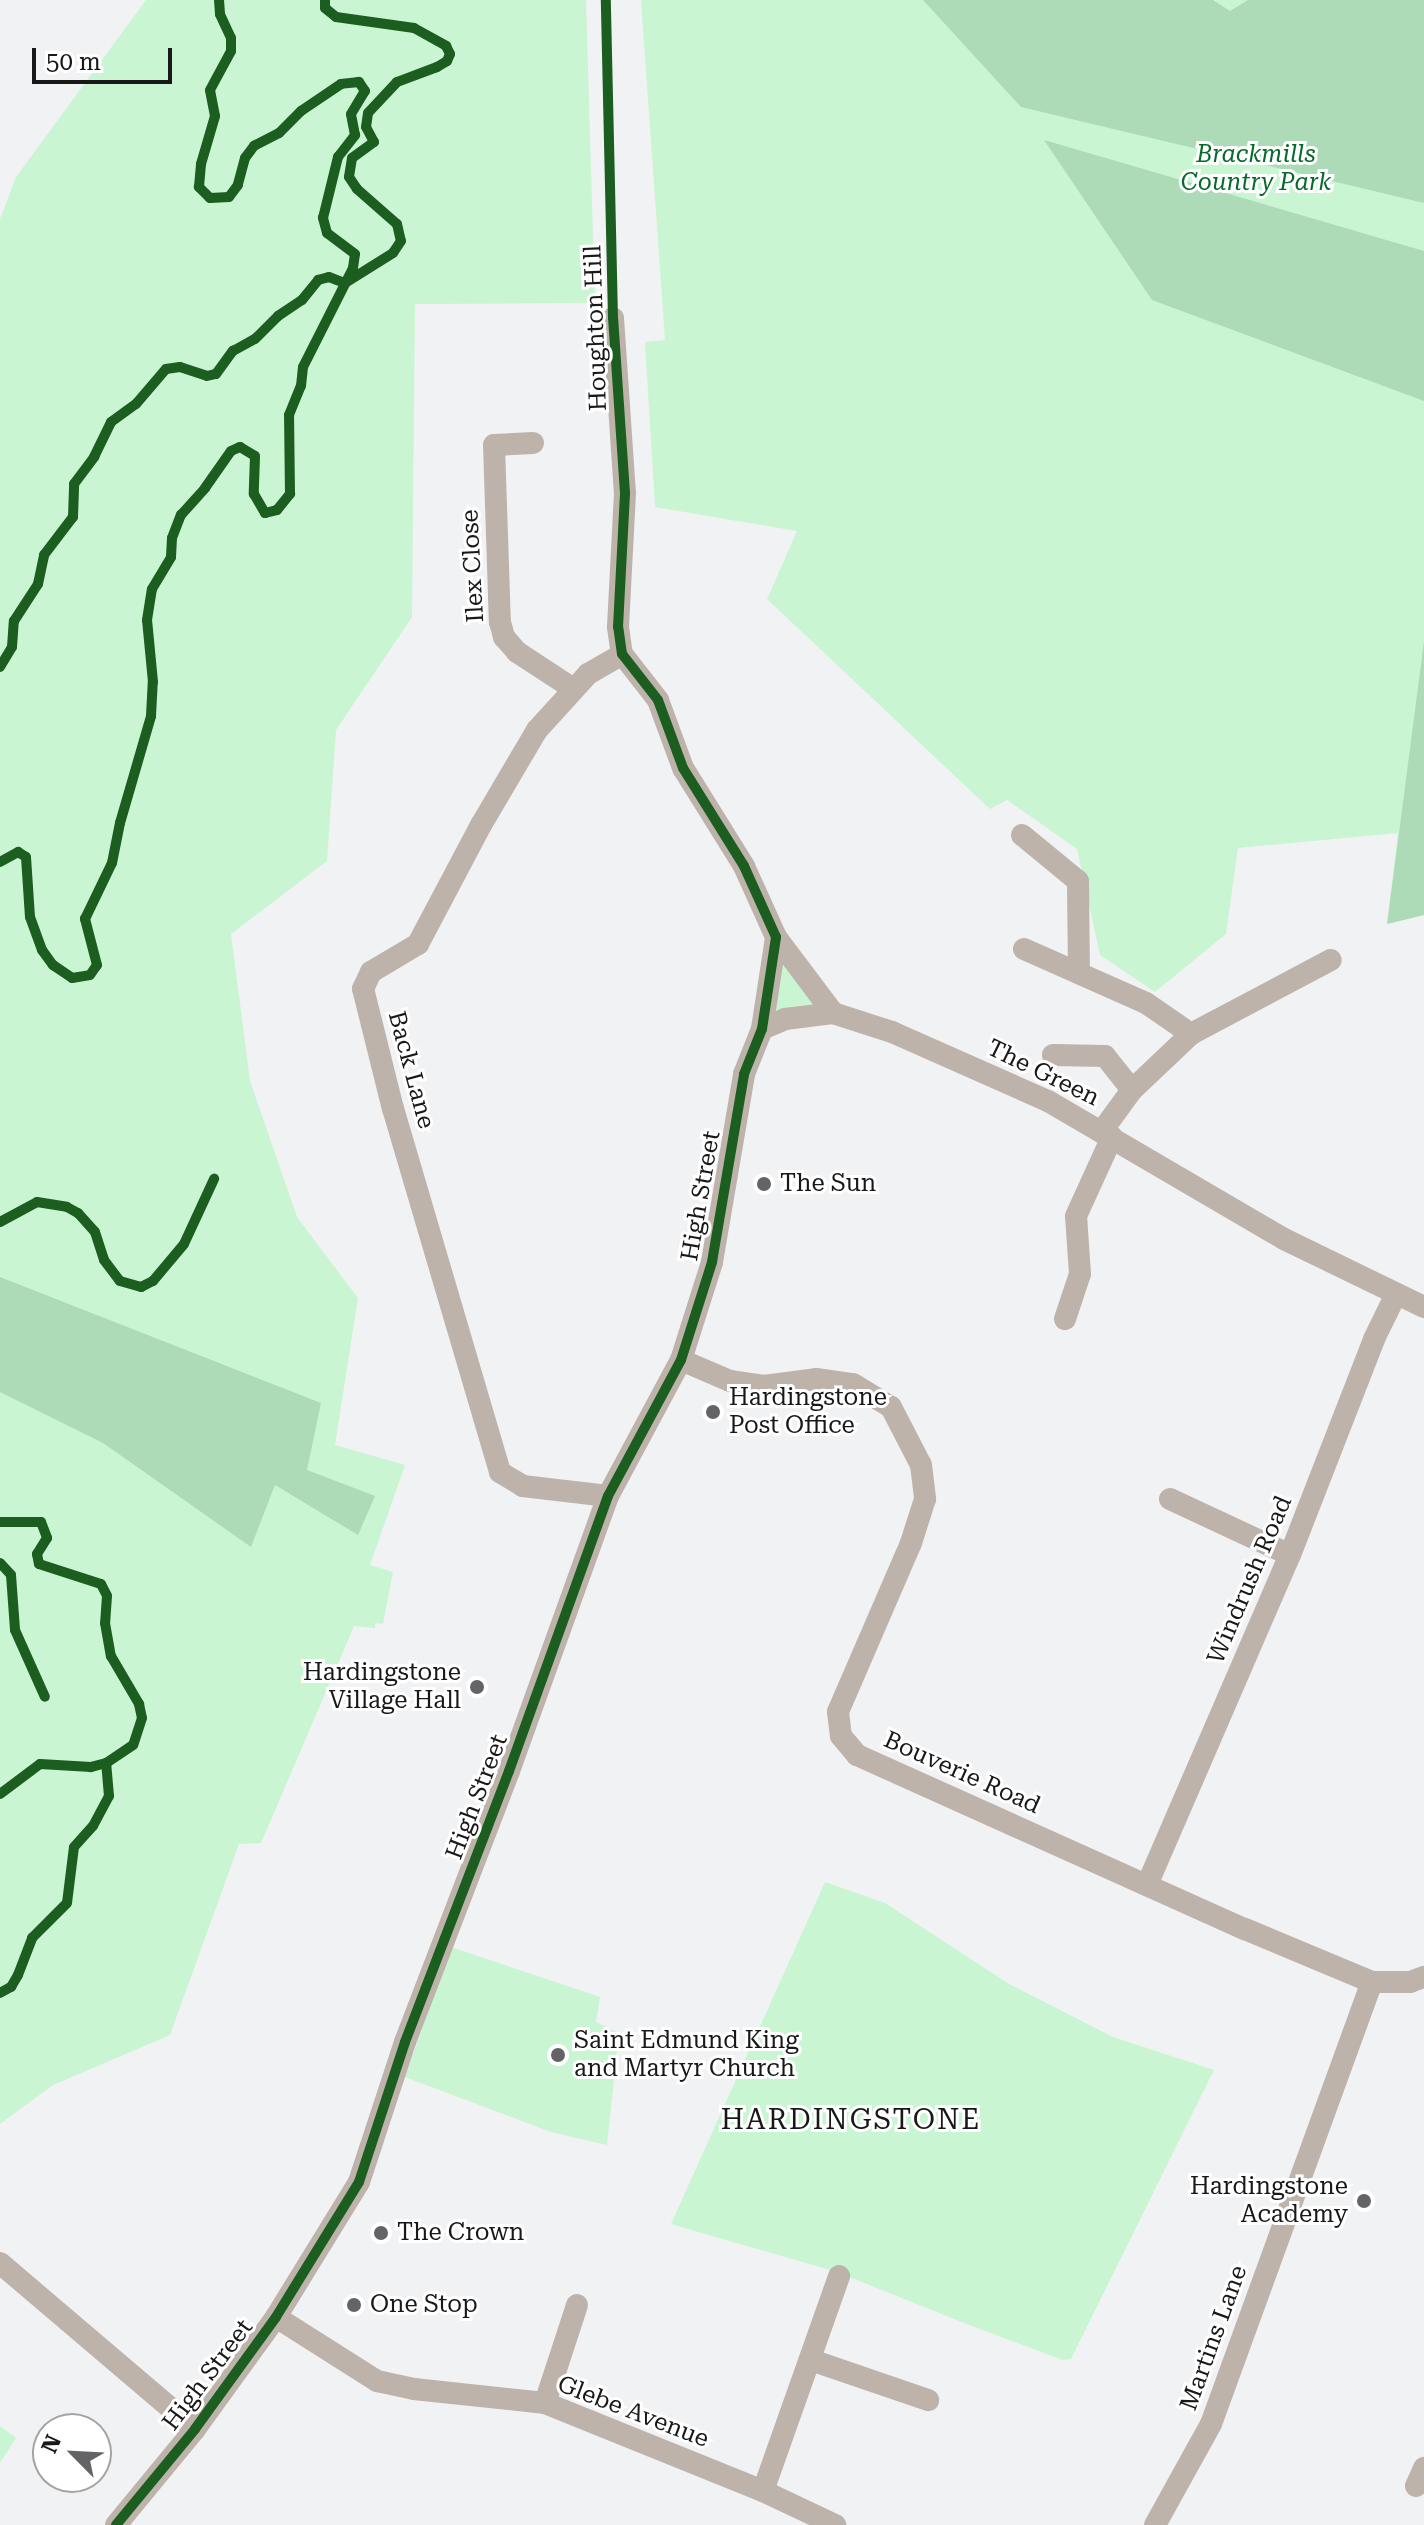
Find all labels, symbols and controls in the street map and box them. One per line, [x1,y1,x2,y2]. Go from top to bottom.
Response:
scale bar [36,32,176,82]
text: 50 m [46,48,101,76]
park label: Brackmills Country Park [1181,141,1331,197]
street label: Houghton Hill [579,245,613,411]
street label: Ilex Close [456,509,490,623]
street label: Back Lane [382,1008,440,1132]
street label: The Green [982,1033,1104,1113]
street label: High Street [675,1129,727,1263]
place label: The Sun [780,1170,876,1198]
marker: The Sun [755,1175,773,1193]
place label: Hardingstone Post Office [729,1384,887,1440]
marker: Hardingstone Post Office [704,1403,722,1421]
street label: Windrush Road [1202,1492,1298,1668]
place label: Hardingstone Village Hall [303,1659,461,1715]
marker: Hardingstone Village Hall [468,1678,486,1696]
street label: Bouverie Road [879,1726,1045,1820]
street label: High Street [440,1730,514,1864]
place label: Saint Edmund King and Martyr Church [574,2027,799,2083]
marker: Saint Edmund King and Martyr Church [549,2046,567,2064]
district label: HARDINGSTONE [721,2103,981,2137]
place label: Hardingstone Academy [1190,2173,1348,2229]
marker: Hardingstone Academy [1355,2192,1373,2210]
place label: The Crown [397,2219,524,2247]
marker: The Crown [372,2224,390,2242]
street label: Martins Lane [1174,2262,1254,2414]
place label: One Stop [370,2291,478,2319]
marker: One Stop [345,2296,363,2314]
street label: High Street [157,2314,259,2436]
street label: Glebe Avenue [553,2370,713,2454]
north arrow [32,2413,112,2493]
text: N [37,2431,66,2457]

